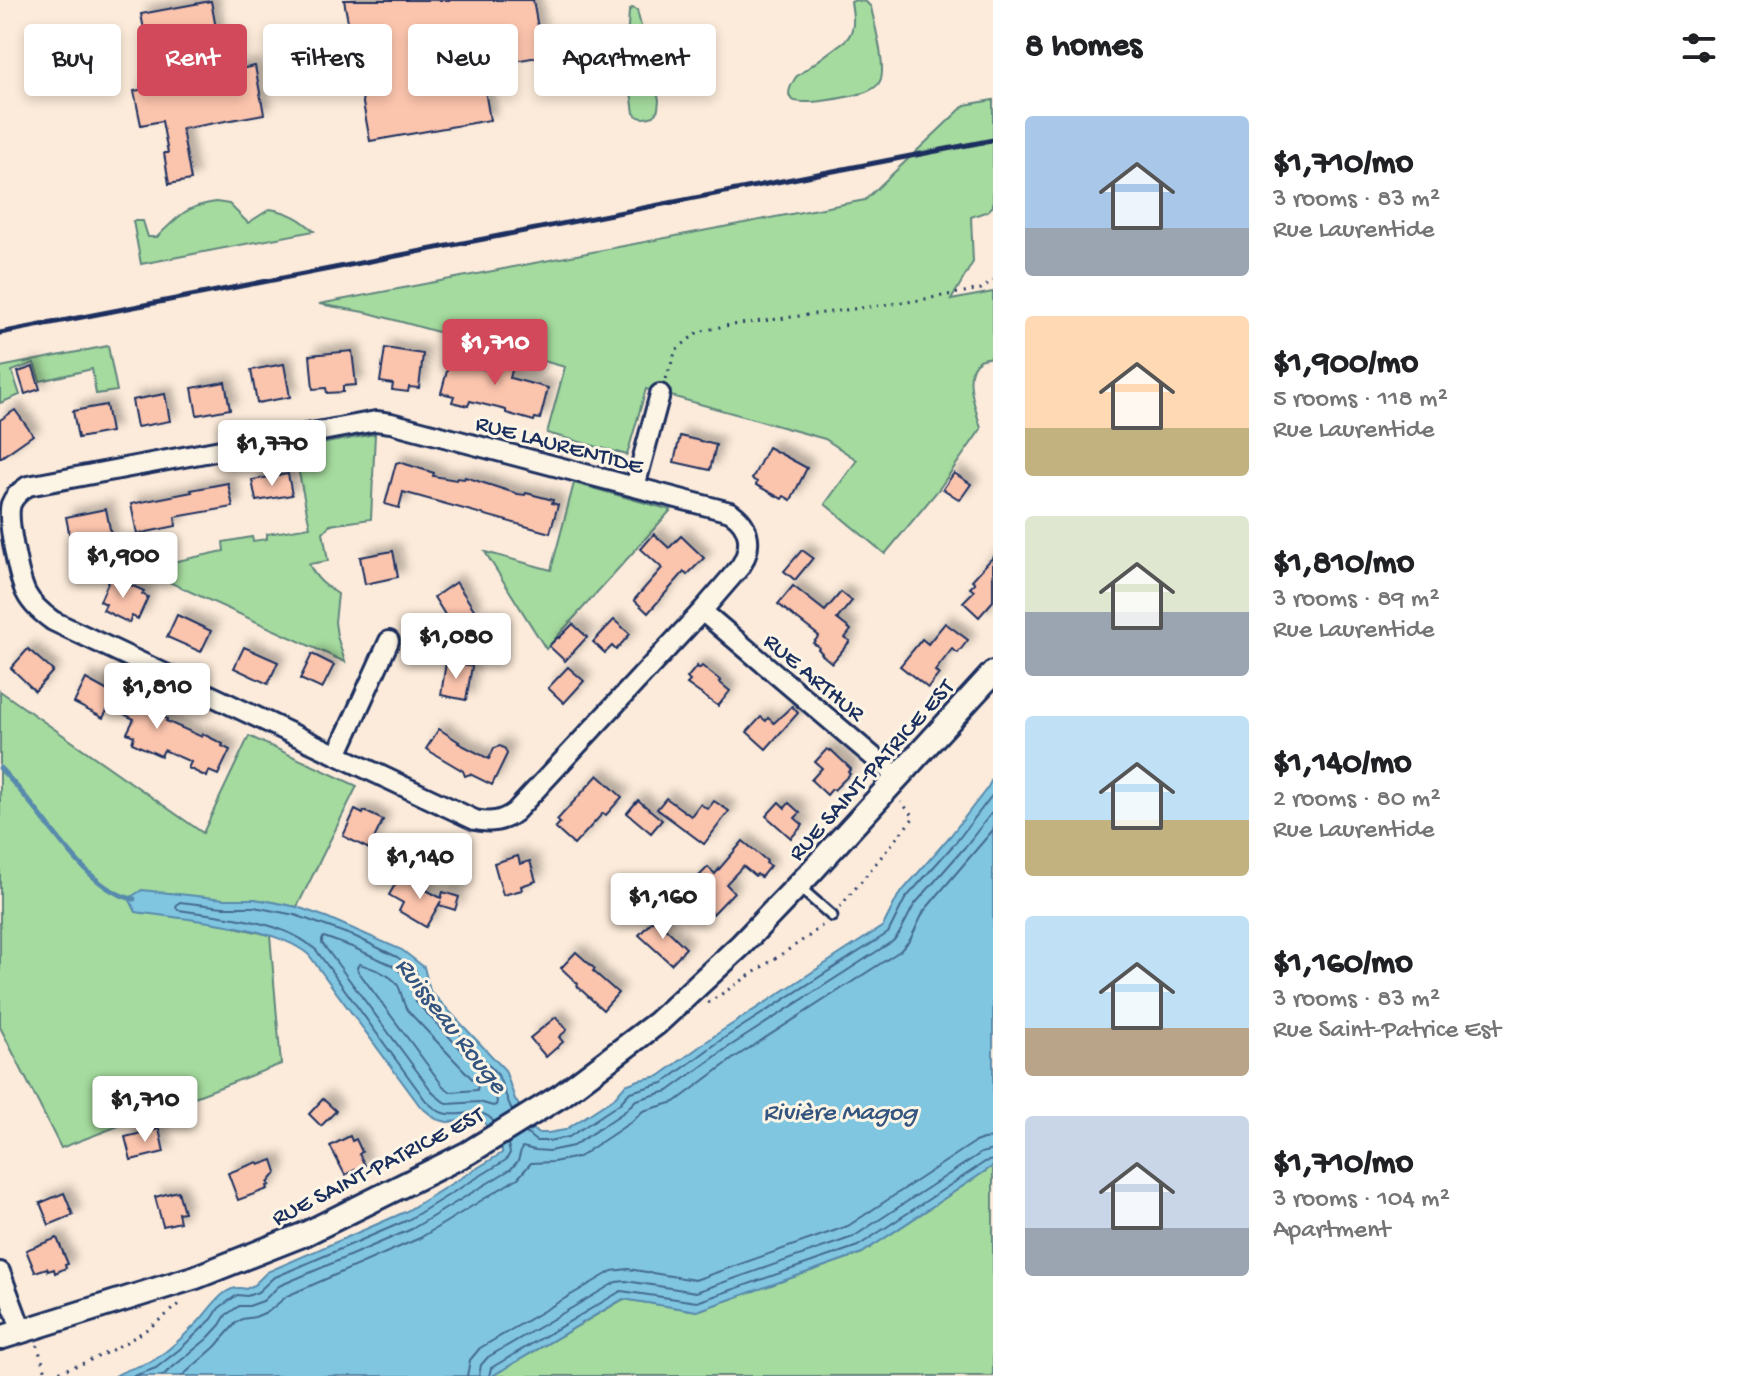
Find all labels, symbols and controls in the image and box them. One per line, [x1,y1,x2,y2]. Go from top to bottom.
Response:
chip: Buy [24,24,121,96]
chip: Rent [137,24,247,96]
chip: Filters [263,24,392,96]
chip: New [408,24,518,96]
chip: Apartment [534,24,716,96]
icon: filters [1677,26,1721,70]
text: 8 homes [1025,28,1142,68]
text: $1,710/mo [1273,145,1413,185]
icon: home [1089,148,1185,244]
text: 3 rooms · 83 m² [1273,185,1440,216]
text: Rue Laurentide [1273,216,1434,247]
pin: $1,710 [430,319,560,387]
text: $1,710 [460,329,530,360]
text: $1,900/mo [1273,345,1418,385]
icon: home [1089,348,1185,444]
text: 5 rooms · 118 m² [1273,385,1448,416]
street label: RUE LAURENTIDE [472,410,647,483]
text: Rue Laurentide [1273,416,1434,447]
pin: $1,770 [207,420,337,488]
text: $1,770 [236,430,308,461]
pin: $1,900 [58,532,188,600]
text: $1,900 [87,542,159,573]
text: $1,810/mo [1273,545,1414,585]
icon: home [1089,548,1185,644]
text: 3 rooms · 89 m² [1273,585,1440,616]
pin: $1,080 [391,613,521,681]
text: Rue Laurentide [1273,616,1434,647]
text: $1,080 [419,623,493,654]
street label: RUE ARTHUR [756,628,870,730]
pin: $1,810 [92,663,222,731]
text: $1,810 [122,673,192,704]
street label: RUE SAINT-PATRICE EST [783,673,963,868]
text: $1,140/mo [1273,745,1412,785]
icon: home [1089,748,1185,844]
text: 2 rooms · 80 m² [1273,785,1441,816]
text: Rue Laurentide [1273,816,1434,847]
pin: $1,140 [355,833,485,901]
text: $1,140 [386,843,454,874]
pin: $1,160 [598,873,728,941]
text: $1,160 [629,883,697,914]
text: $1,160/mo [1273,945,1413,985]
icon: home [1089,948,1185,1044]
water label: Ruisseau Rouge [387,952,513,1102]
text: 3 rooms · 83 m² [1273,985,1440,1016]
text: Rue Saint-Patrice Est [1273,1016,1501,1047]
pin: $1,710 [80,1076,210,1144]
text: $1,710 [110,1086,180,1117]
water label: Rivière Magog [763,1099,919,1130]
street label: RUE SAINT-PATRICE EST [268,1101,491,1234]
text: $1,710/mo [1273,1145,1413,1185]
icon: home [1089,1148,1185,1244]
text: 3 rooms · 104 m² [1273,1185,1450,1216]
text: Apartment [1273,1216,1390,1247]

